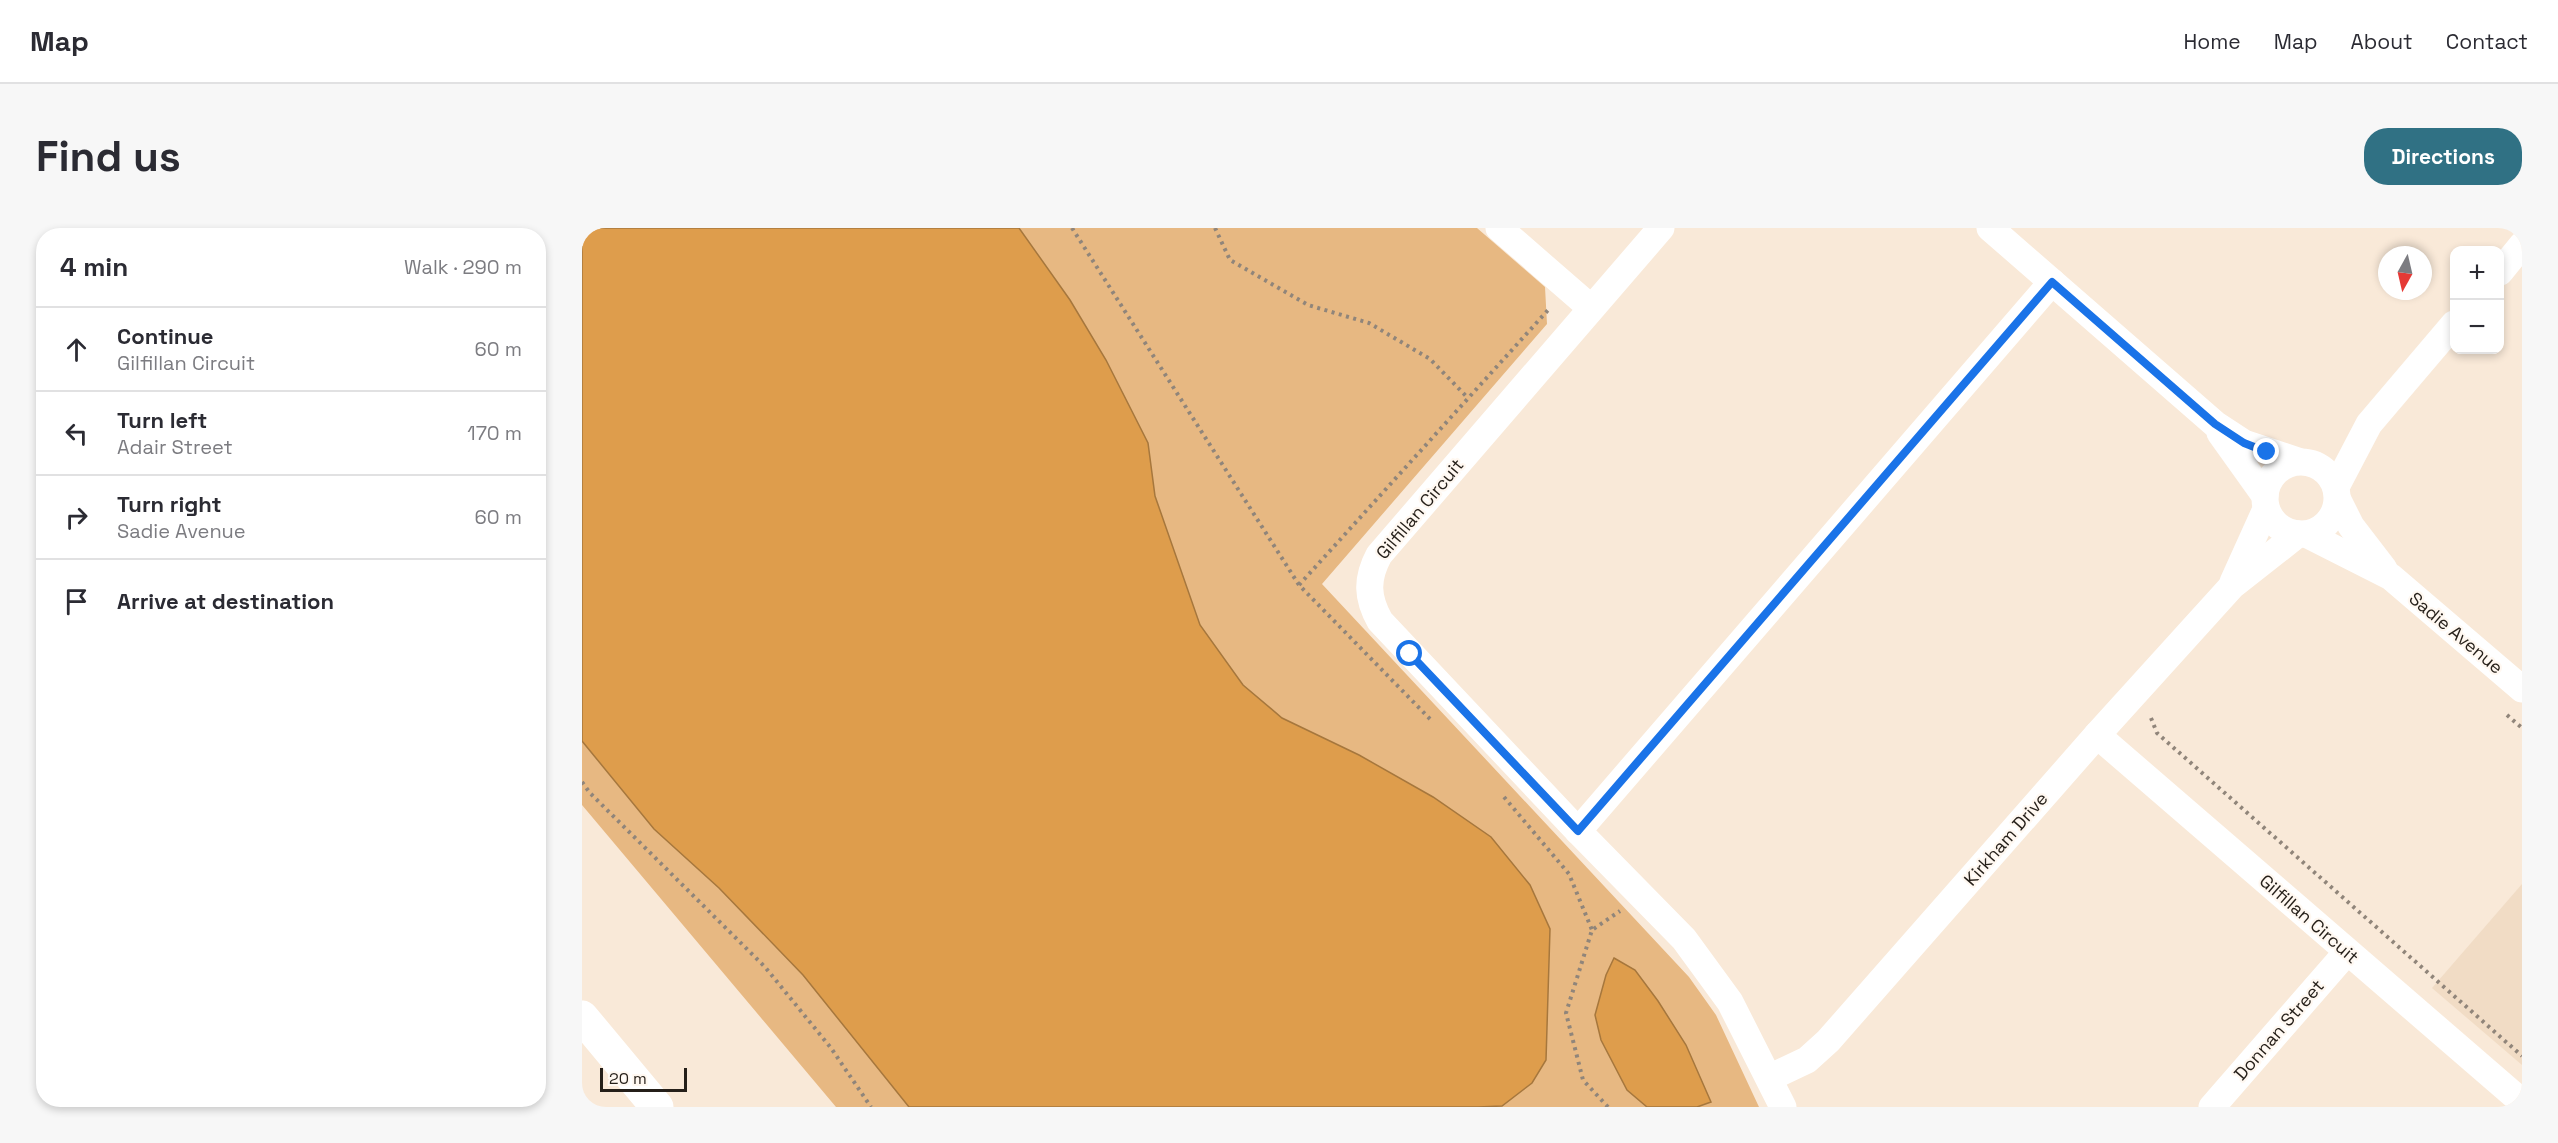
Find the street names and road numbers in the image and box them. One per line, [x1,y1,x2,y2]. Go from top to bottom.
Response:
street label: Gilfillan Circuit [1371,454,1468,564]
street label: Sadie Avenue [2405,587,2508,679]
street label: Kirkham Drive [1959,787,2053,890]
street label: Gilfillan Circuit [2255,869,2364,968]
street label: Donnan Street [2229,975,2329,1085]

